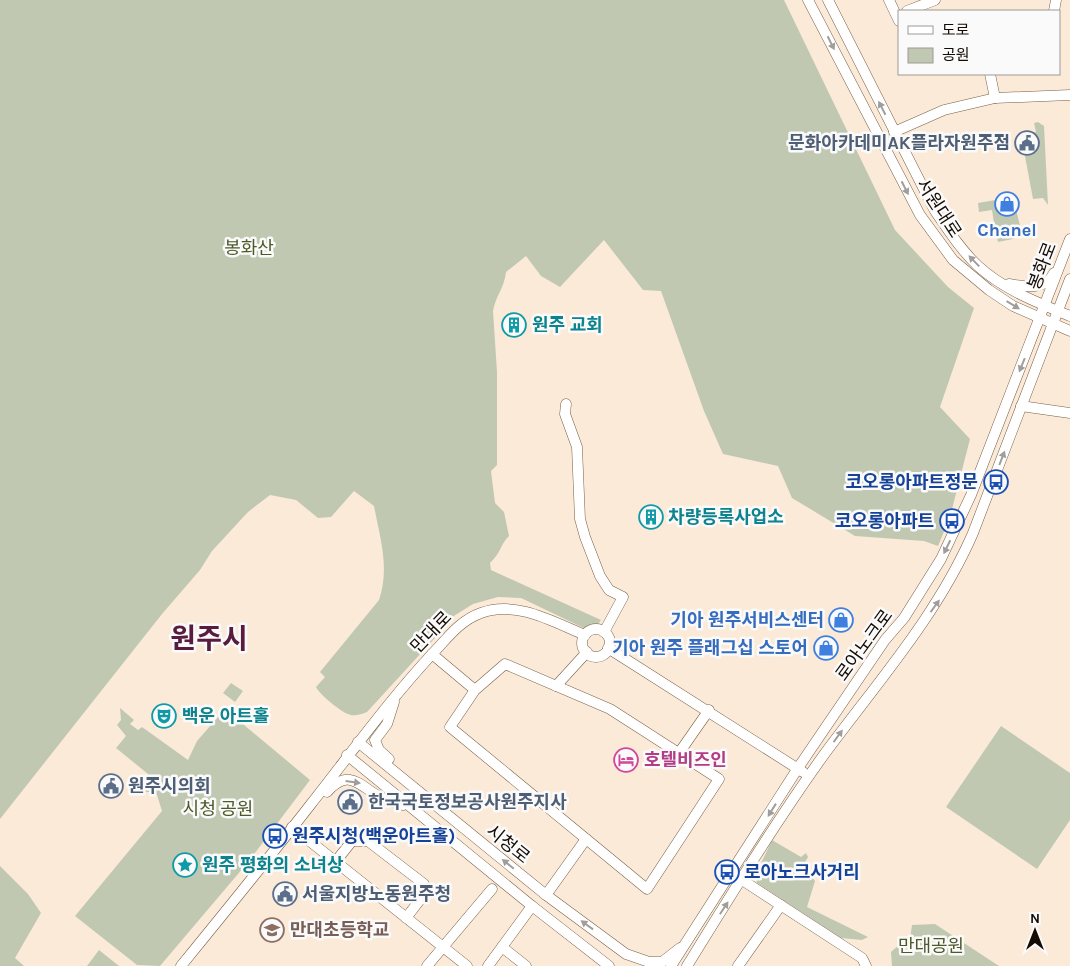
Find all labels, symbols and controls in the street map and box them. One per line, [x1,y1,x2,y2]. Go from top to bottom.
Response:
legend [898,10,1060,75]
text: 도로 [942,21,970,39]
one-way arrow [827,36,835,51]
text: 공원 [942,46,970,64]
one-way arrow [878,101,886,115]
public building icon: 문화아카데미AK플라자원주점 [1014,130,1040,156]
place label: 문화아카데미AK플라자원주점 [788,132,1010,154]
street label: 서원대로 [912,174,966,242]
one-way arrow [901,180,909,195]
shop icon: Chanel [994,191,1020,217]
place label: Chanel [977,219,1037,241]
park label: 봉화산 [224,237,274,259]
street label: 봉화로 [1023,239,1061,293]
one-way arrow [968,256,980,268]
one-way arrow [1007,301,1020,310]
building icon: 원주 교회 [501,312,527,338]
place label: 원주 교회 [532,314,603,336]
one-way arrow [1018,358,1026,372]
one-way arrow [998,451,1006,465]
bus stop icon: 코오롱아파트정문 [983,469,1009,495]
place label: 코오롱아파트정문 [846,471,978,493]
building icon: 차량등록사업소 [638,504,664,530]
place label: 차량등록사업소 [668,506,784,528]
bus stop icon: 코오롱아파트 [939,508,965,534]
place label: 코오롱아파트 [835,510,934,532]
one-way arrow [943,540,951,554]
one-way arrow [929,600,940,613]
street label: 로아노크로 [831,605,897,685]
street label: 만대로 [406,606,456,658]
shop icon: 기아 원주서비스센터 [828,607,854,633]
place label: 기아 원주서비스센터 [670,609,824,631]
district label: 원주시 [170,622,248,655]
shop icon: 기아 원주 플래그십 스토어 [813,635,839,661]
place label: 기아 원주 플래그십 스토어 [612,637,808,659]
theatre icon: 백운 아트홀 [151,703,177,729]
place label: 백운 아트홀 [182,705,269,727]
one-way arrow [833,729,843,743]
hotel icon: 호텔비즈인 [613,747,639,773]
place label: 호텔비즈인 [644,749,727,771]
public building icon: 원주시의회 [98,773,124,799]
place label: 원주시의회 [128,775,211,797]
one-way arrow [345,778,361,786]
public building icon: 한국국토정보공사원주지사 [337,789,363,815]
place label: 한국국토정보공사원주지사 [368,791,567,813]
park label: 시청 공원 [183,798,253,820]
one-way arrow [767,803,777,816]
street label: 시청로 [482,820,534,868]
bus stop icon: 원주시청(백운아트홀) [262,823,288,849]
place label: 원주시청(백운아트홀) [292,825,455,847]
place icon: 원주 평화의 소녀상 [172,852,198,878]
place label: 원주 평화의 소녀상 [202,854,344,876]
one-way arrow [502,859,515,870]
bus stop icon: 로아노크사거리 [714,859,740,885]
place label: 로아노크사거리 [744,861,860,883]
public building icon: 서울지방노동원주청 [272,881,298,907]
place label: 서울지방노동원주청 [302,883,451,905]
one-way arrow [719,901,729,915]
north arrow [1010,906,1060,956]
text: N [1030,910,1040,927]
school or university icon: 만대초등학교 [259,917,285,943]
place label: 만대초등학교 [290,919,389,941]
one-way arrow [581,920,594,931]
park label: 만대공원 [898,935,964,957]

